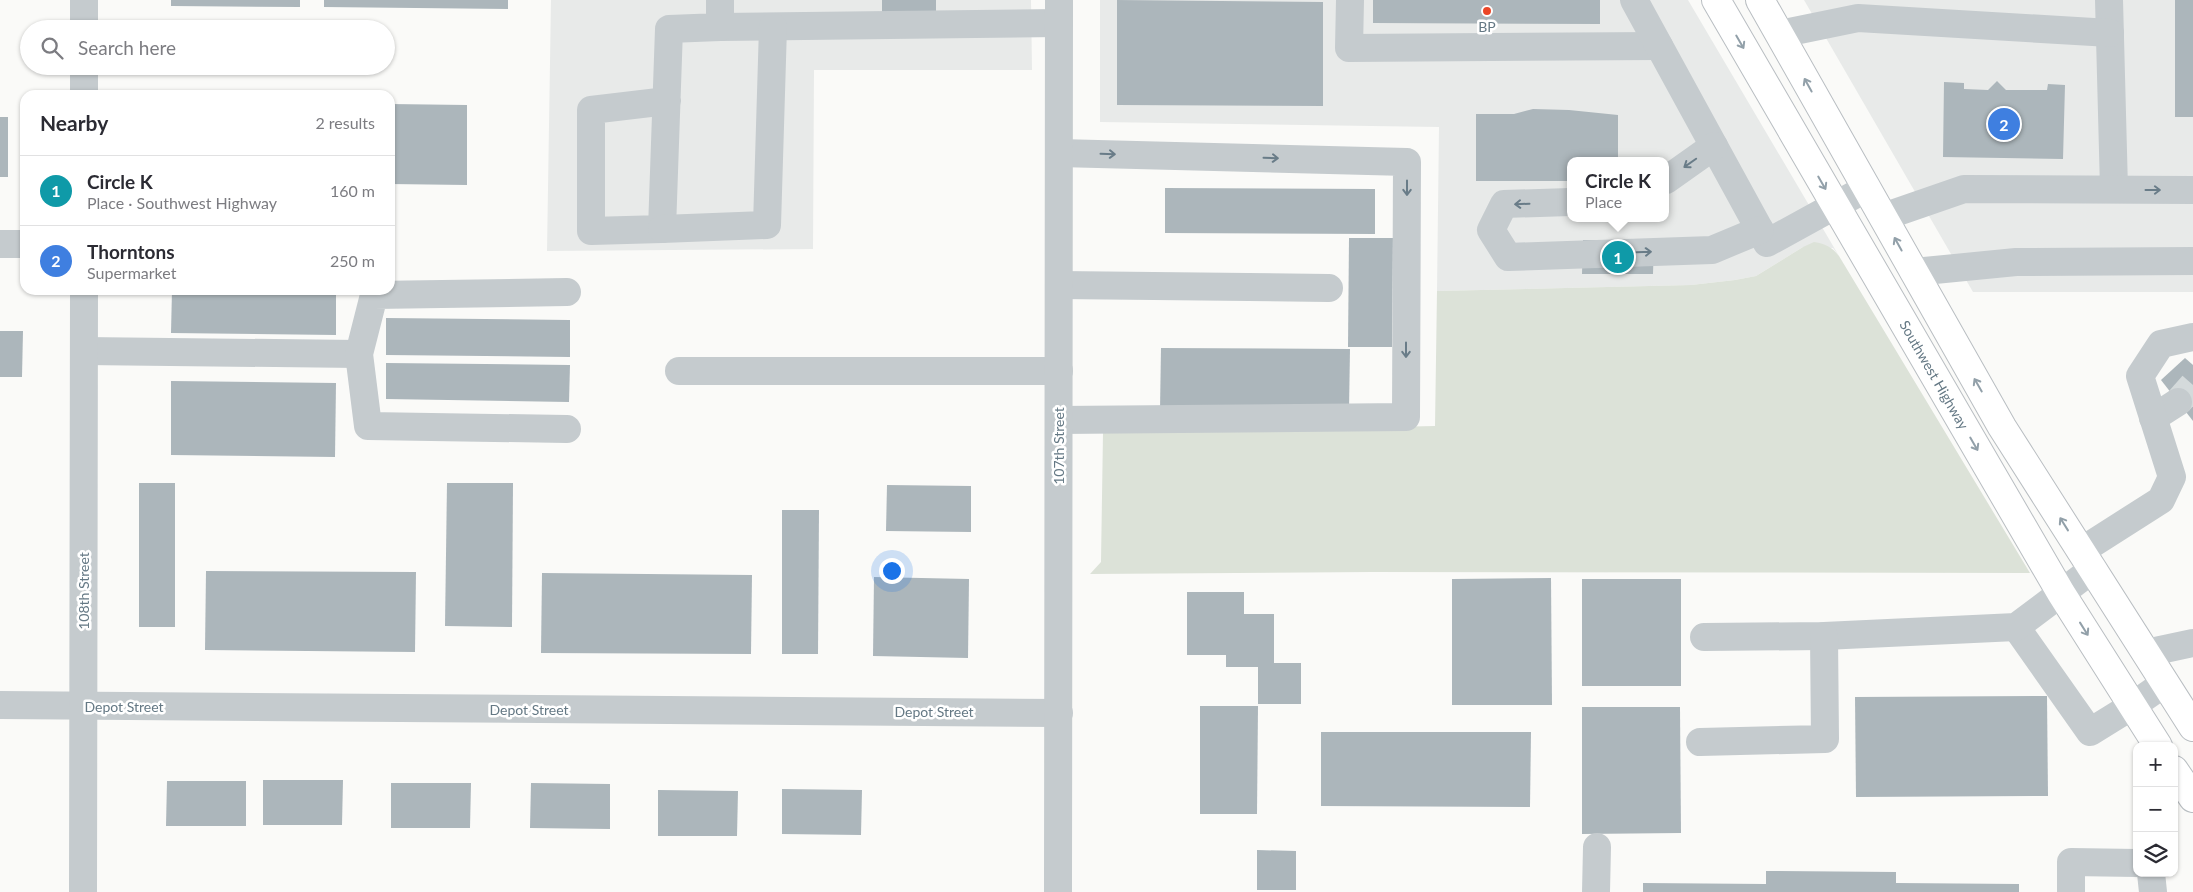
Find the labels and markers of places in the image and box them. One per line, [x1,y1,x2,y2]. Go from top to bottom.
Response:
marker: BP [1481,5,1493,17]
place label: BP [1478,18,1496,35]
pin: 2 [1988,105,2020,143]
pin: 1 [1602,238,1634,276]

